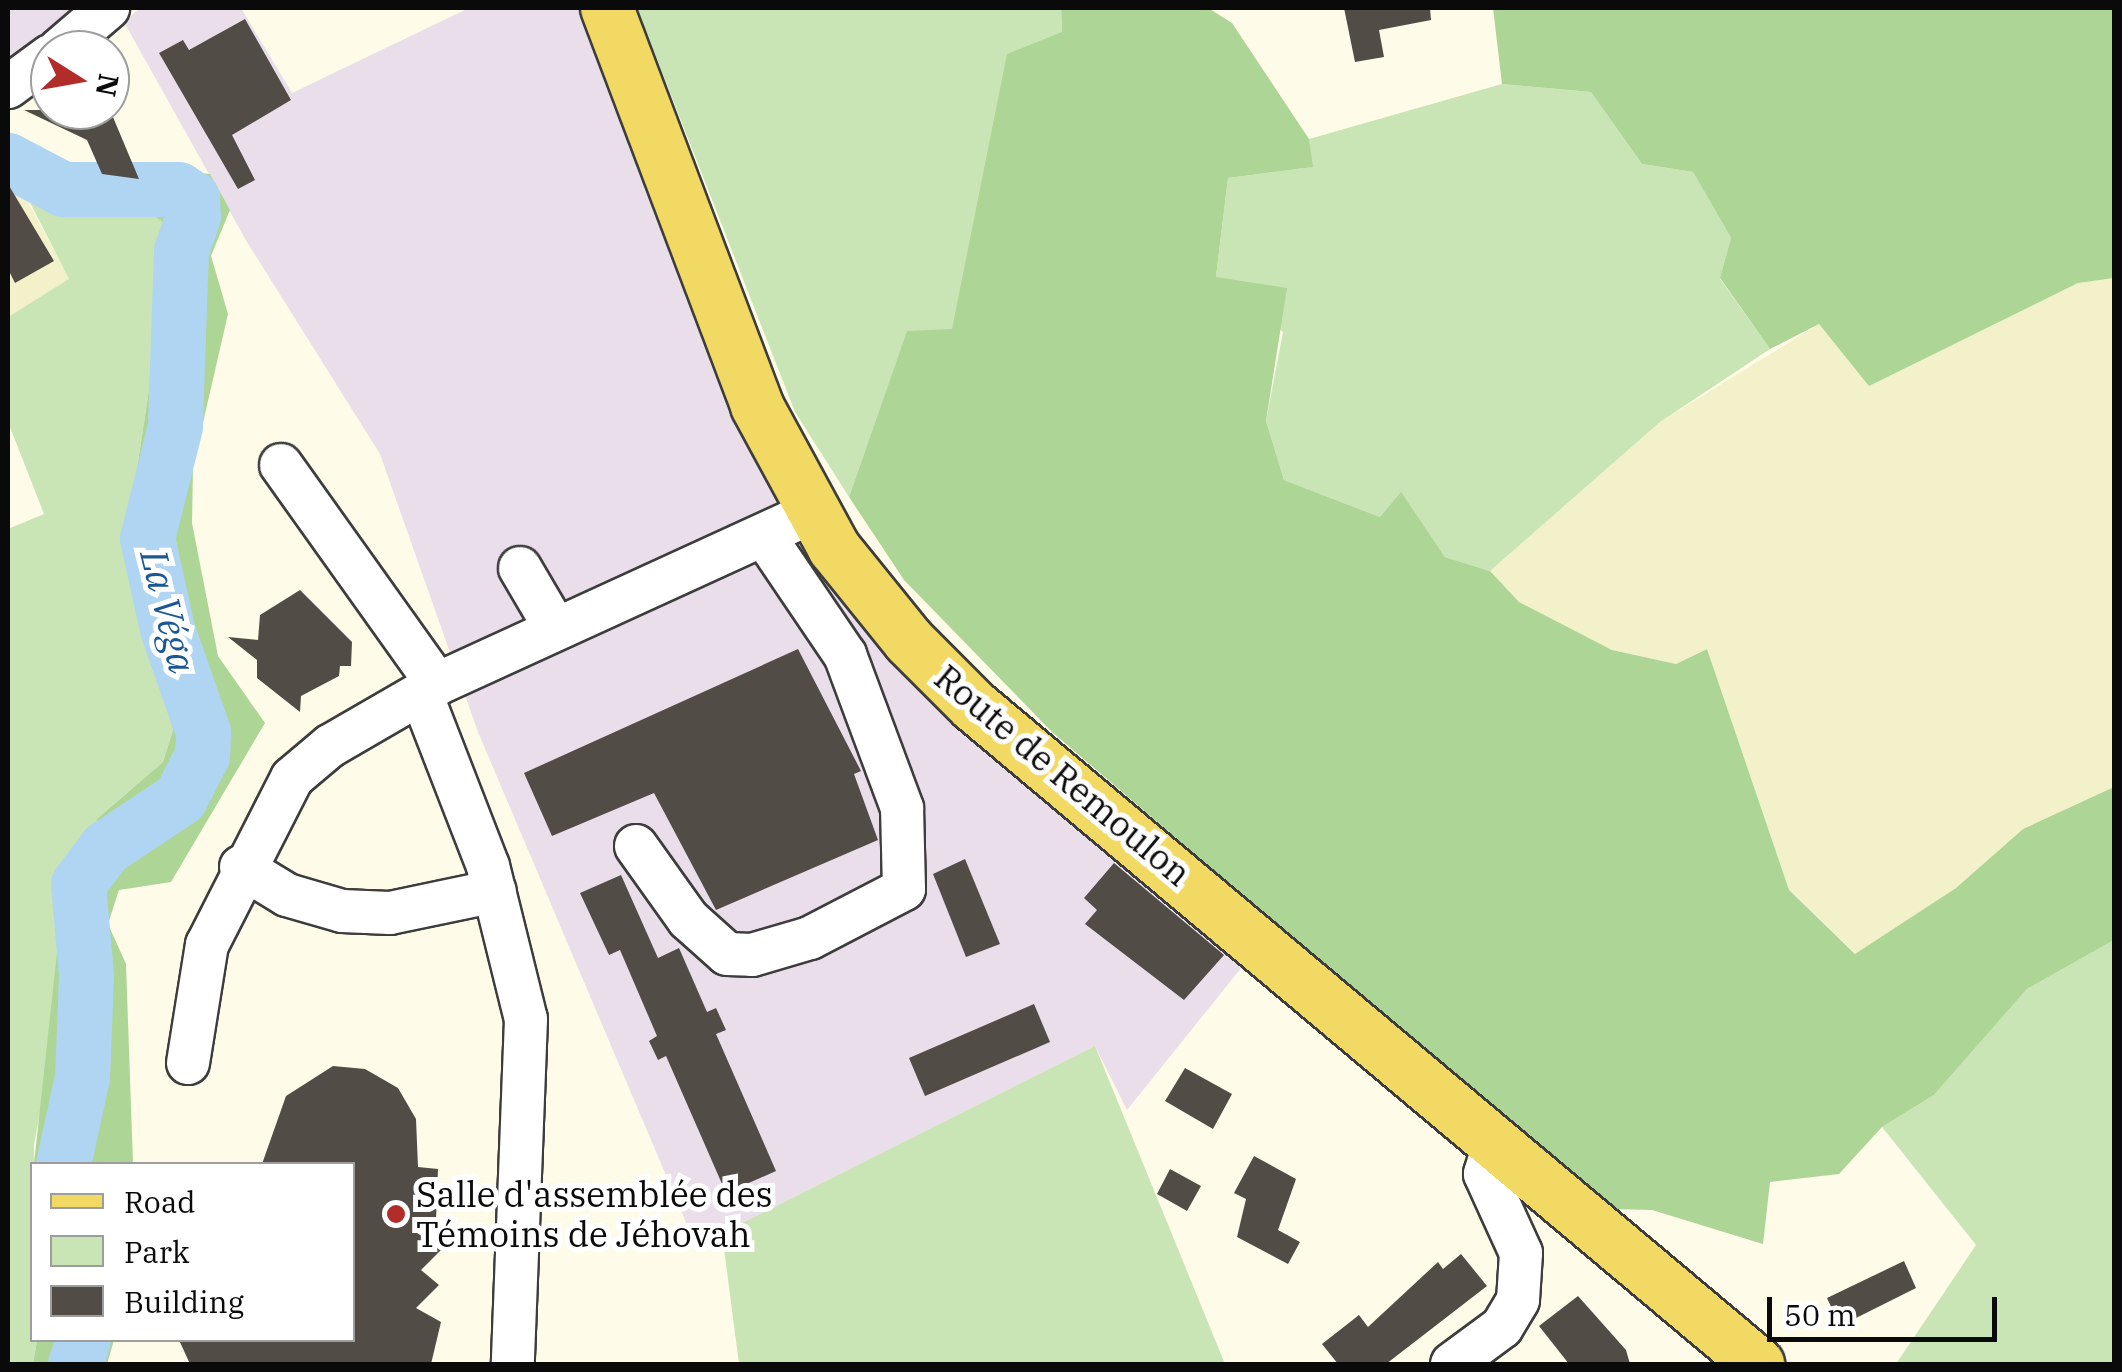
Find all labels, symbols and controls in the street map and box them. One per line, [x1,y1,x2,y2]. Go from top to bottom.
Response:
north arrow [30,30,130,130]
text: N [88,71,128,100]
water label: La Véga [132,545,206,677]
street label: Route de Remoulon [927,656,1199,894]
legend [30,1162,355,1342]
place label: Salle d'assemblée des Témoins de Jéhovah [416,1173,773,1255]
text: Road [124,1182,196,1221]
marker: Salle d'assemblée des Témoins de Jéhovah [385,1203,407,1225]
text: Park [124,1232,190,1271]
scale bar [1772,1277,2002,1339]
text: Building [124,1282,244,1321]
text: 50 m [1784,1295,1856,1334]

